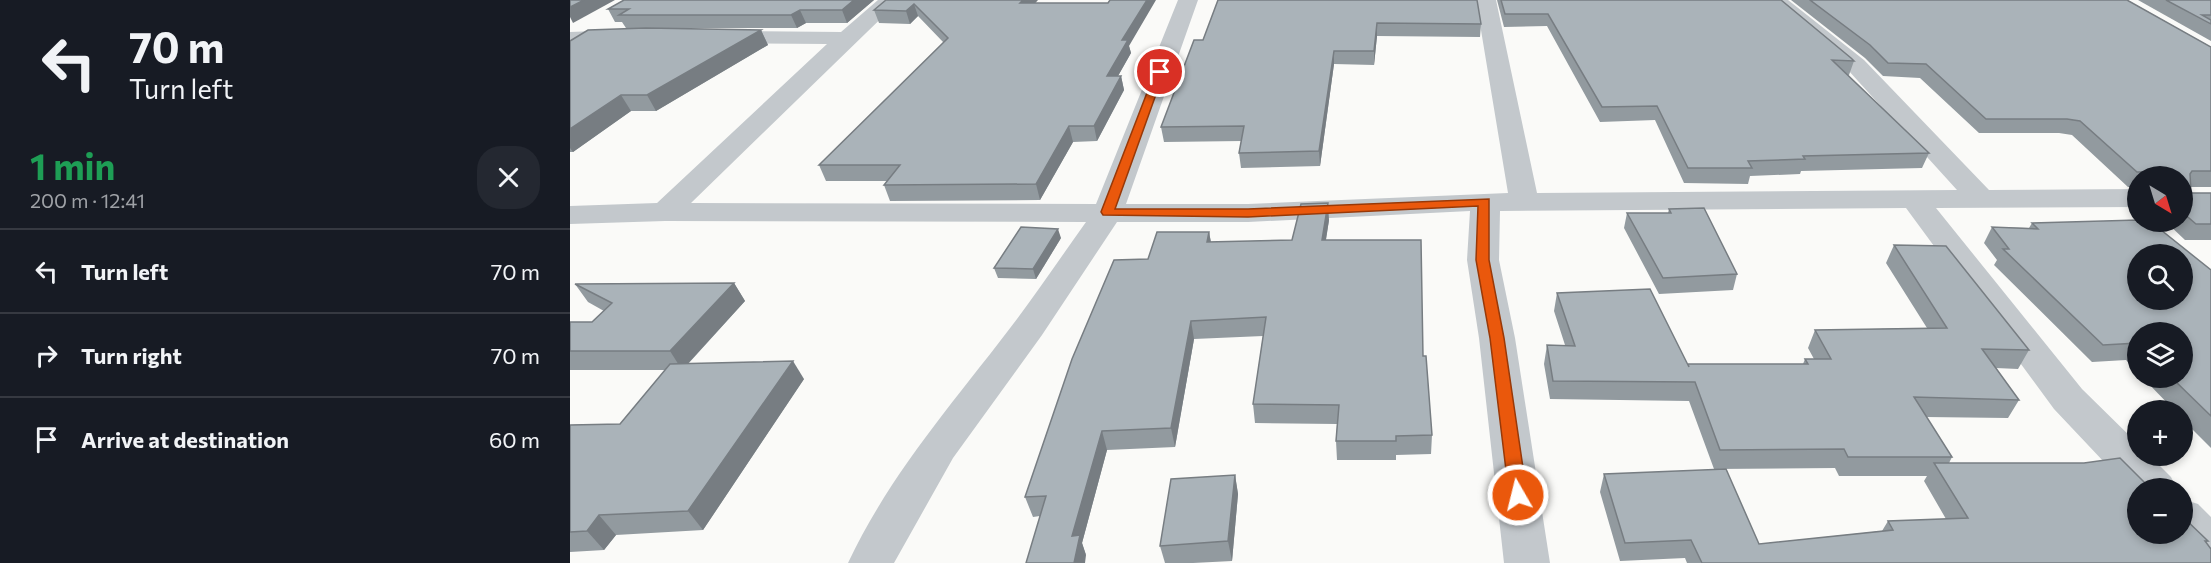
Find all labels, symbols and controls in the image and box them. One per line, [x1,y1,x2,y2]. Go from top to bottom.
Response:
text: 70 m [129,20,224,72]
icon: left [30,24,108,102]
pin [1134,46,1185,97]
icon: arrive [1143,55,1176,88]
text: Turn left [129,72,233,105]
text: 1 min [30,143,115,187]
button: close [477,146,540,209]
north arrow [2127,166,2193,232]
map controls [2127,166,2193,544]
text: 200 m · 12:41 [30,188,145,212]
button: search [2127,244,2193,310]
icon: left [30,255,63,288]
text: Turn left [81,258,168,285]
text: 70 m [491,258,540,285]
button: layers [2127,322,2193,388]
icon: right [30,339,63,372]
text: Turn right [81,342,182,369]
text: 70 m [491,342,540,369]
button: + [2127,400,2193,466]
icon: arrive [30,423,63,456]
text: Arrive at destination [81,426,289,453]
text: 60 m [489,426,540,453]
position arrow [1486,463,1550,527]
button: − [2127,478,2193,544]

